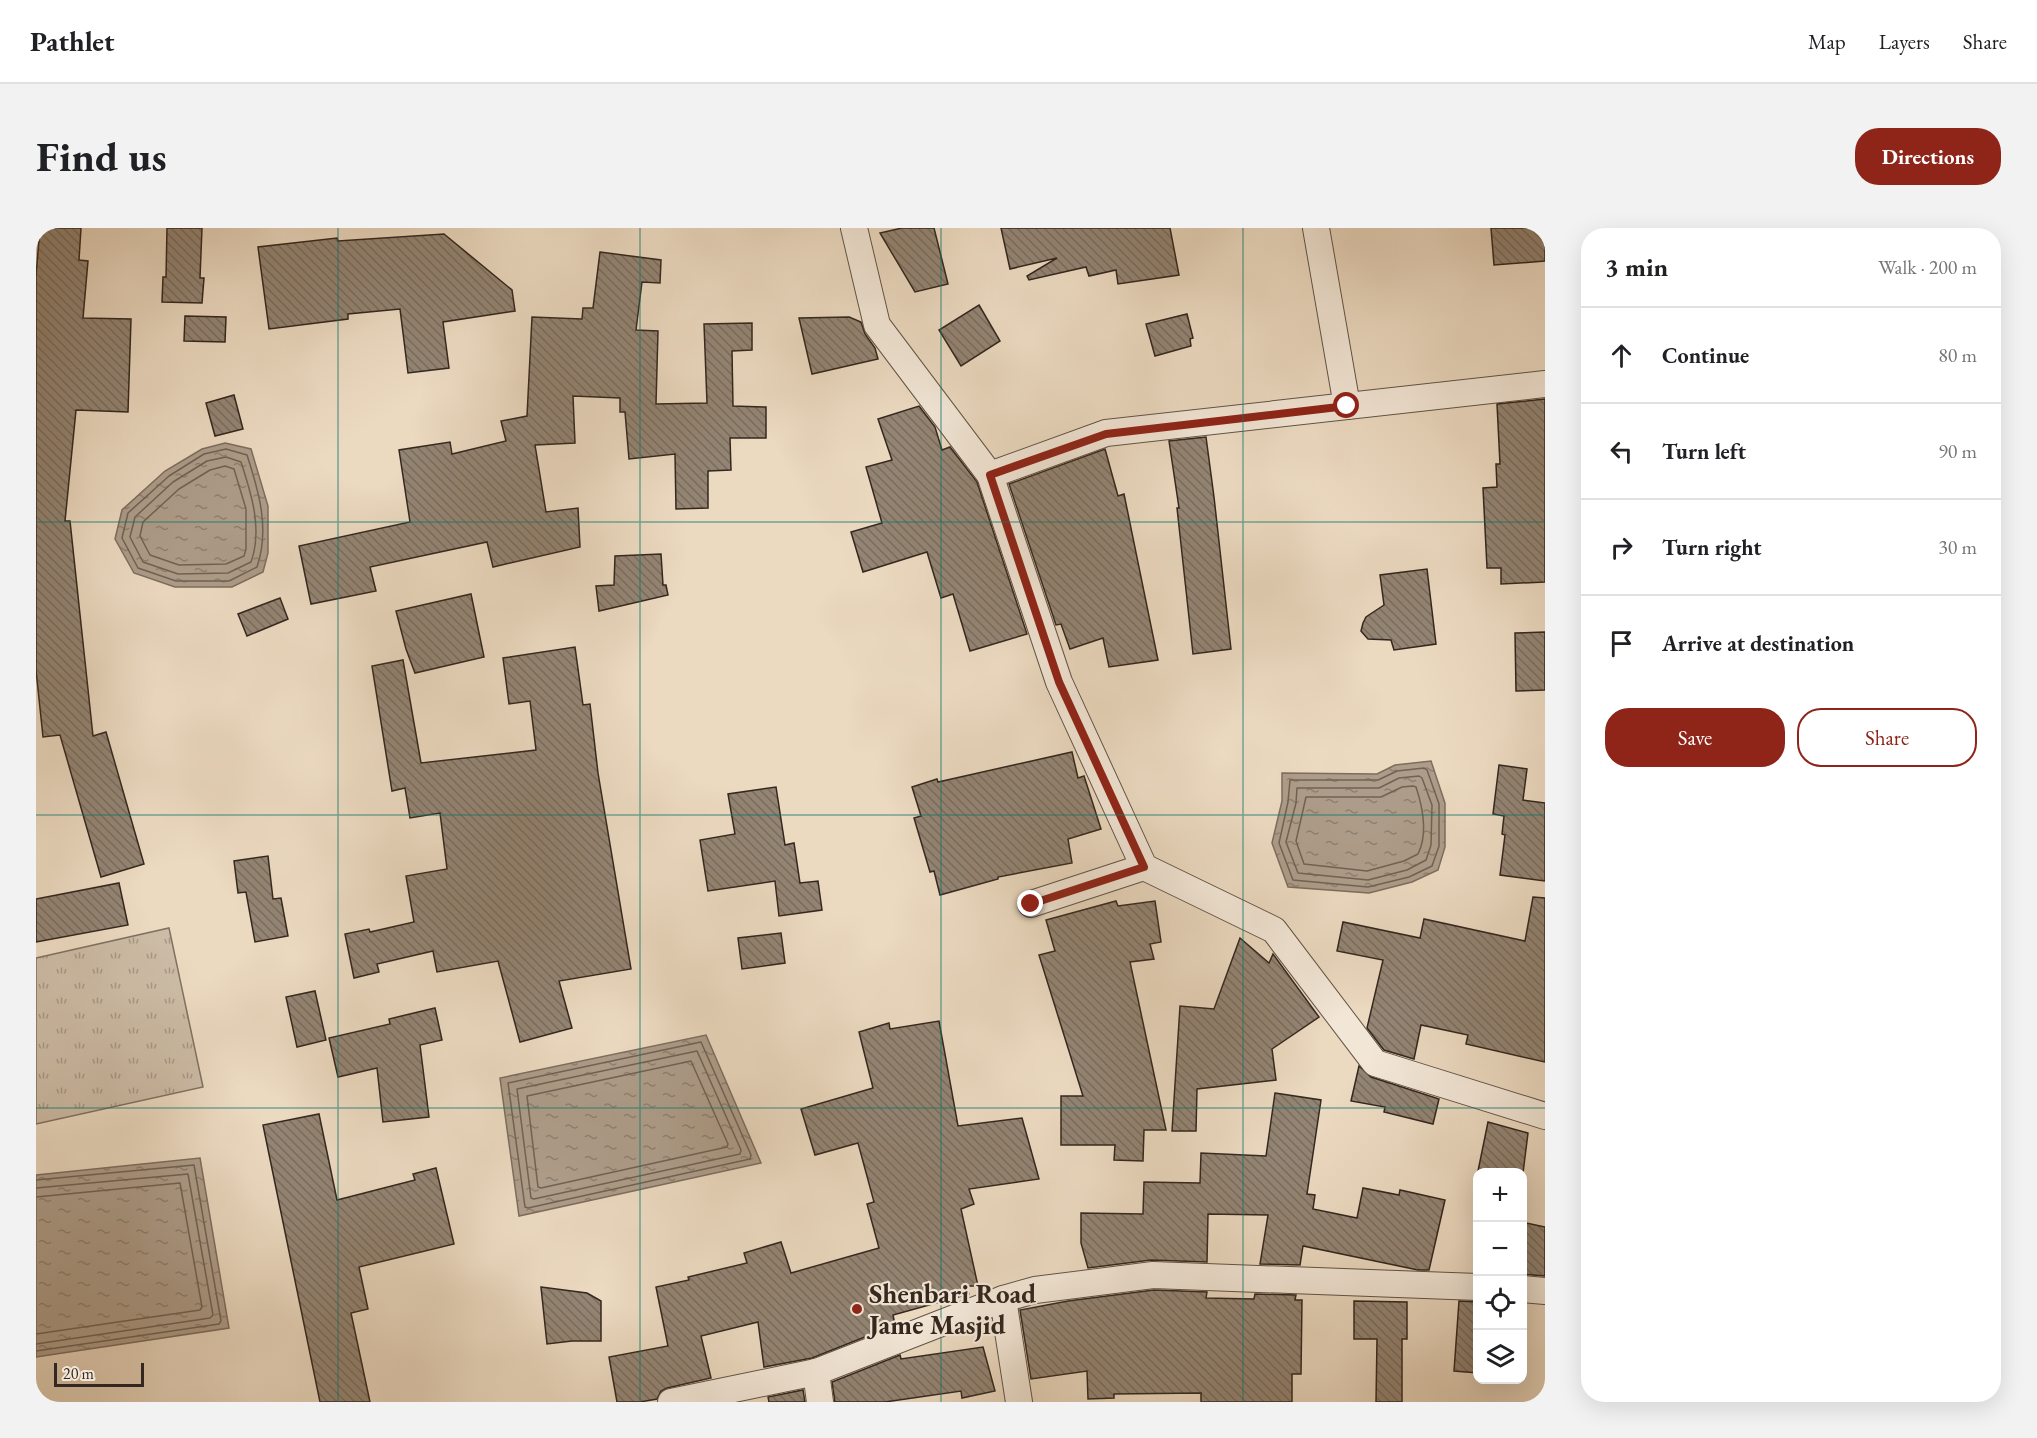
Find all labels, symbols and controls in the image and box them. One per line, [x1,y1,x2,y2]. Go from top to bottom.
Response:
text: Pathlet [30,23,114,59]
text: Map [1808,28,1846,55]
text: Layers [1879,28,1930,55]
text: Share [1963,28,2007,55]
button: Directions [1855,128,2001,185]
text: Find us [36,129,167,184]
text: 3 min [1605,250,1668,284]
text: Walk · 200 m [1878,254,1977,280]
icon: ahead [1605,339,1638,372]
text: Continue [1662,341,1749,370]
text: 80 m [1938,342,1977,368]
route start [1333,392,1359,418]
icon: left [1605,435,1638,468]
text: Turn left [1662,437,1746,466]
text: 90 m [1938,438,1977,464]
icon: right [1605,531,1638,564]
text: Turn right [1662,533,1761,562]
text: 30 m [1938,534,1977,560]
icon: arrive [1605,627,1638,660]
text: Arrive at destination [1662,629,1854,658]
button: Save [1605,708,1785,767]
button: Share [1797,708,1977,767]
route end [1017,890,1043,916]
map controls [1473,1168,1527,1384]
button: + [1473,1168,1527,1222]
button: − [1473,1222,1527,1276]
place label: Shenbari Road Jame Masjid [866,1276,1036,1342]
button: locate [1473,1276,1527,1330]
marker: Shenbari Road Jame Masjid [850,1302,864,1316]
button: layers [1473,1330,1527,1384]
scale bar [54,1360,144,1388]
text: 20 m [63,1363,94,1384]

